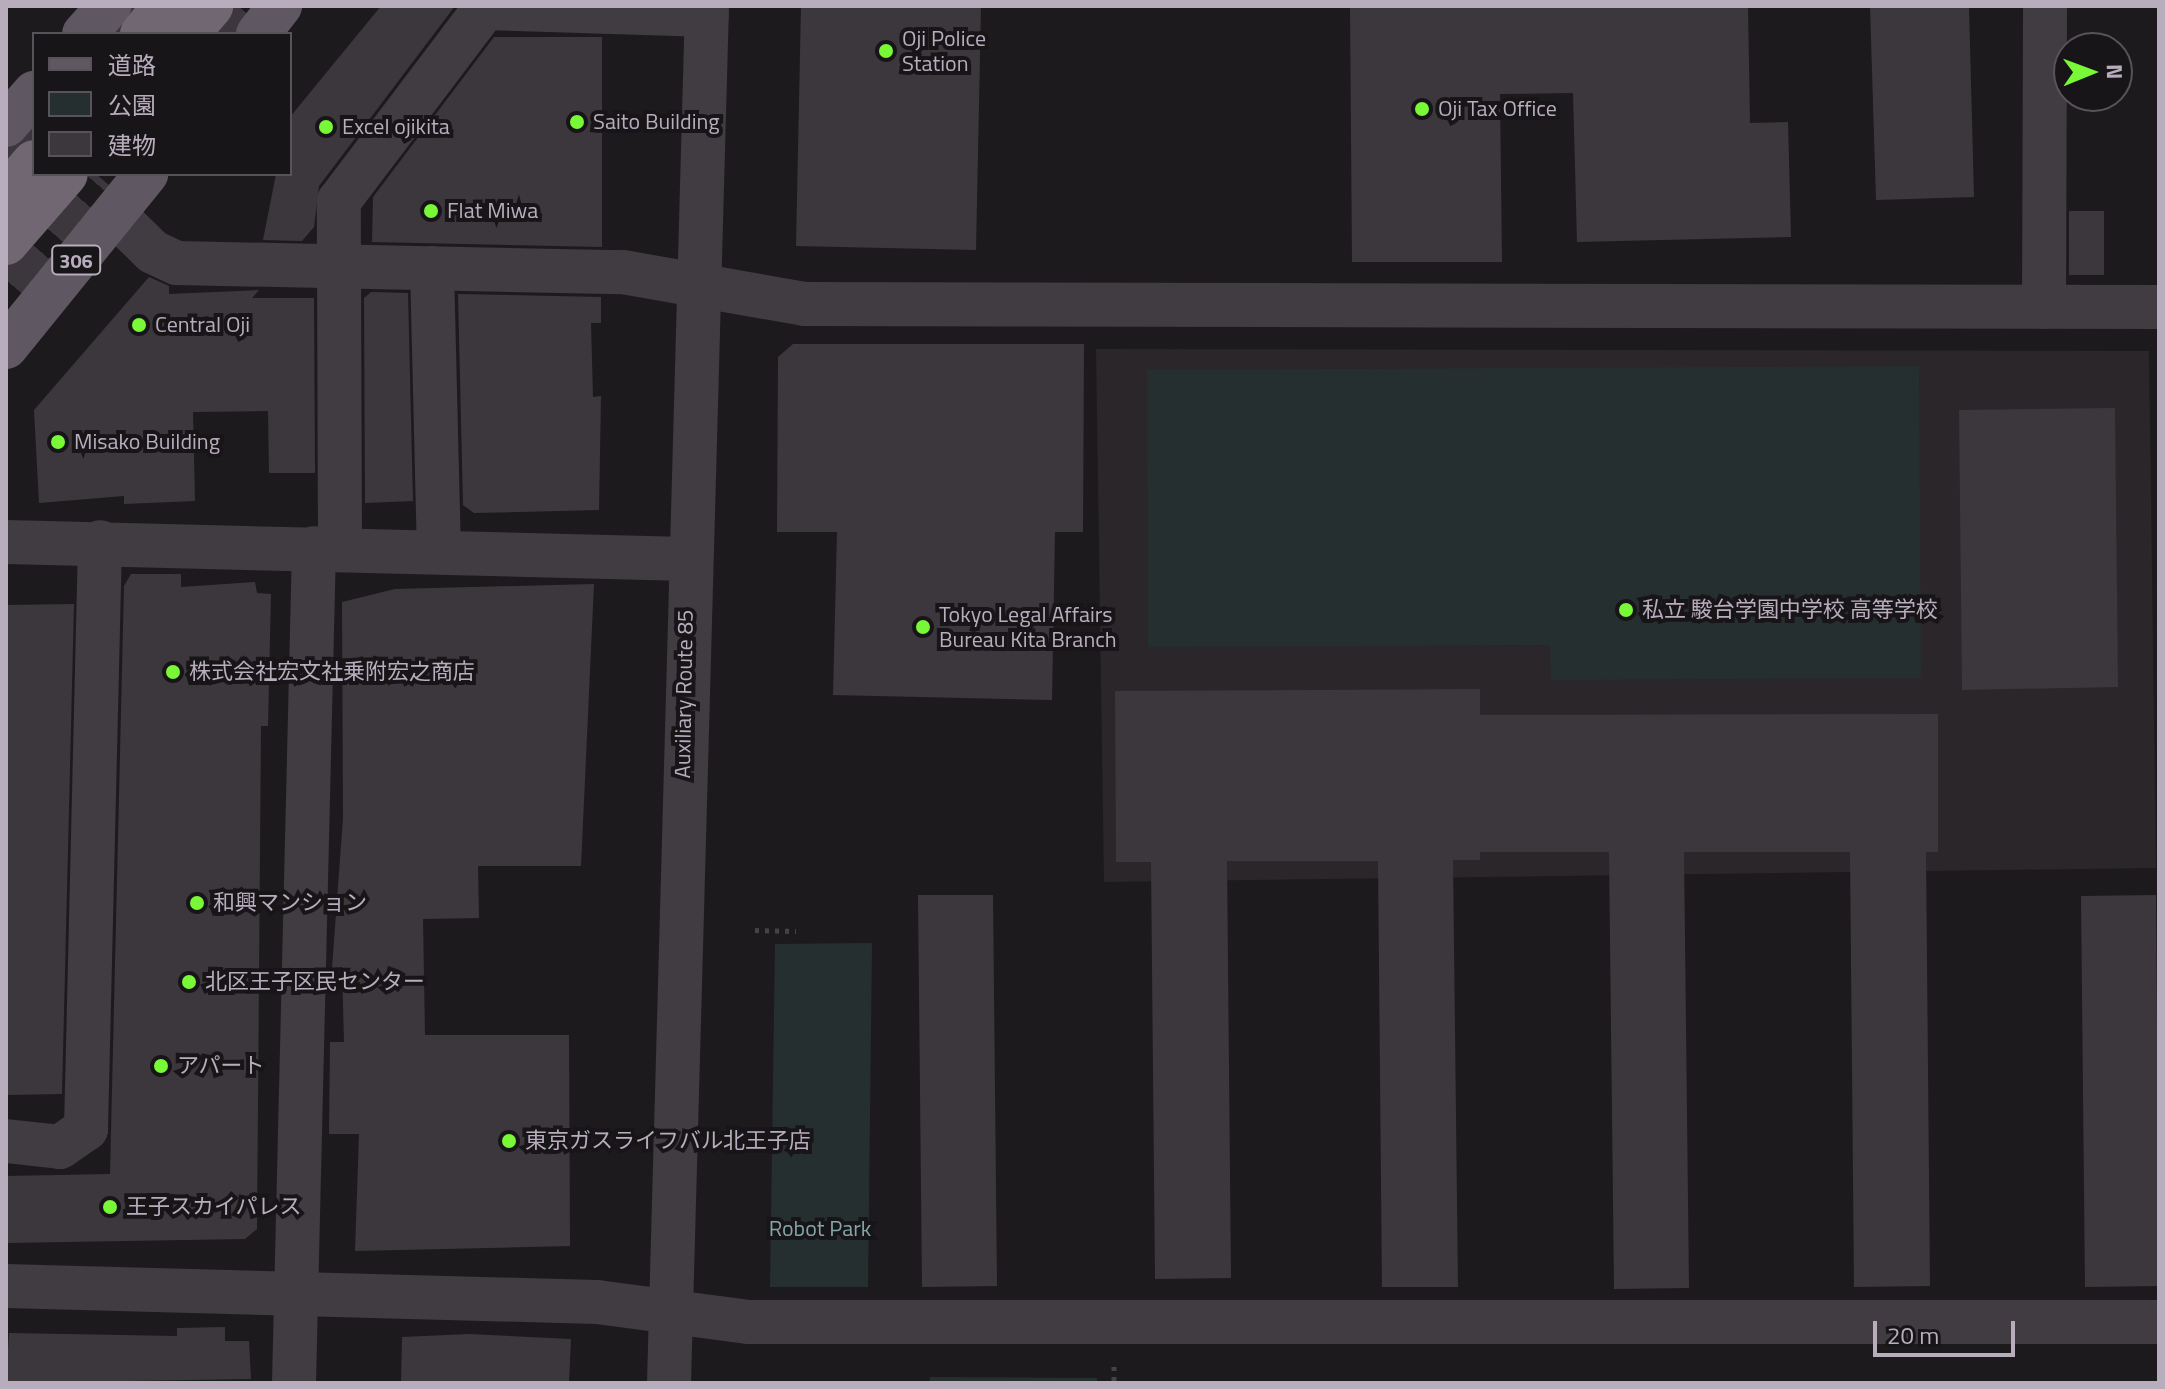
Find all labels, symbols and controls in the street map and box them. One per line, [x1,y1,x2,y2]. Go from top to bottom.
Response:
place label: Oji Police Station [902,25,986,76]
legend [32,32,292,176]
north arrow [2053,32,2133,112]
marker: Oji Police Station [877,42,895,60]
text: 道路 [108,47,156,83]
text: N [2098,64,2132,80]
text: 公園 [108,87,156,123]
place label: Oji Tax Office [1438,96,1557,122]
marker: Oji Tax Office [1413,100,1431,118]
place label: Saito Building [593,109,720,135]
marker: Saito Building [568,113,586,131]
place label: Excel ojikita [342,114,450,140]
marker: Excel ojikita [317,118,335,136]
text: 建物 [108,127,156,163]
place label: Flat Miwa [447,198,538,224]
marker: Flat Miwa [422,202,440,220]
road number: 306 [50,244,102,276]
place label: Central Oji [155,312,250,338]
marker: Central Oji [130,316,148,334]
place label: Misako Building [74,429,220,455]
marker: Misako Building [49,433,67,451]
place label: 私立 駿台学園中学校 高等学校 [1642,597,1938,623]
place label: Tokyo Legal Affairs Bureau Kita Branch [939,601,1117,652]
marker: 私立 駿台学園中学校 高等学校 [1617,601,1635,619]
street label: Auxiliary Route 85 [669,610,699,778]
marker: Tokyo Legal Affairs Bureau Kita Branch [914,618,932,636]
place label: 株式会社宏文社乗附宏之商店 [189,659,475,685]
marker: 株式会社宏文社乗附宏之商店 [164,663,182,681]
place label: 和興マンション [213,890,367,916]
marker: 和興マンション [188,894,206,912]
place label: 北区王子区民センター [205,969,425,995]
marker: 北区王子区民センター [180,973,198,991]
place label: アパート [177,1053,265,1079]
marker: アパート [152,1057,170,1075]
place label: 東京ガスライフバル北王子店 [525,1128,811,1154]
marker: 東京ガスライフバル北王子店 [500,1132,518,1150]
place label: 王子スカイパレス [126,1194,302,1220]
marker: 王子スカイパレス [101,1198,119,1216]
park label: Robot Park [769,1216,871,1242]
scale bar [1877,1305,2019,1355]
text: 20 m [1887,1317,1939,1353]

